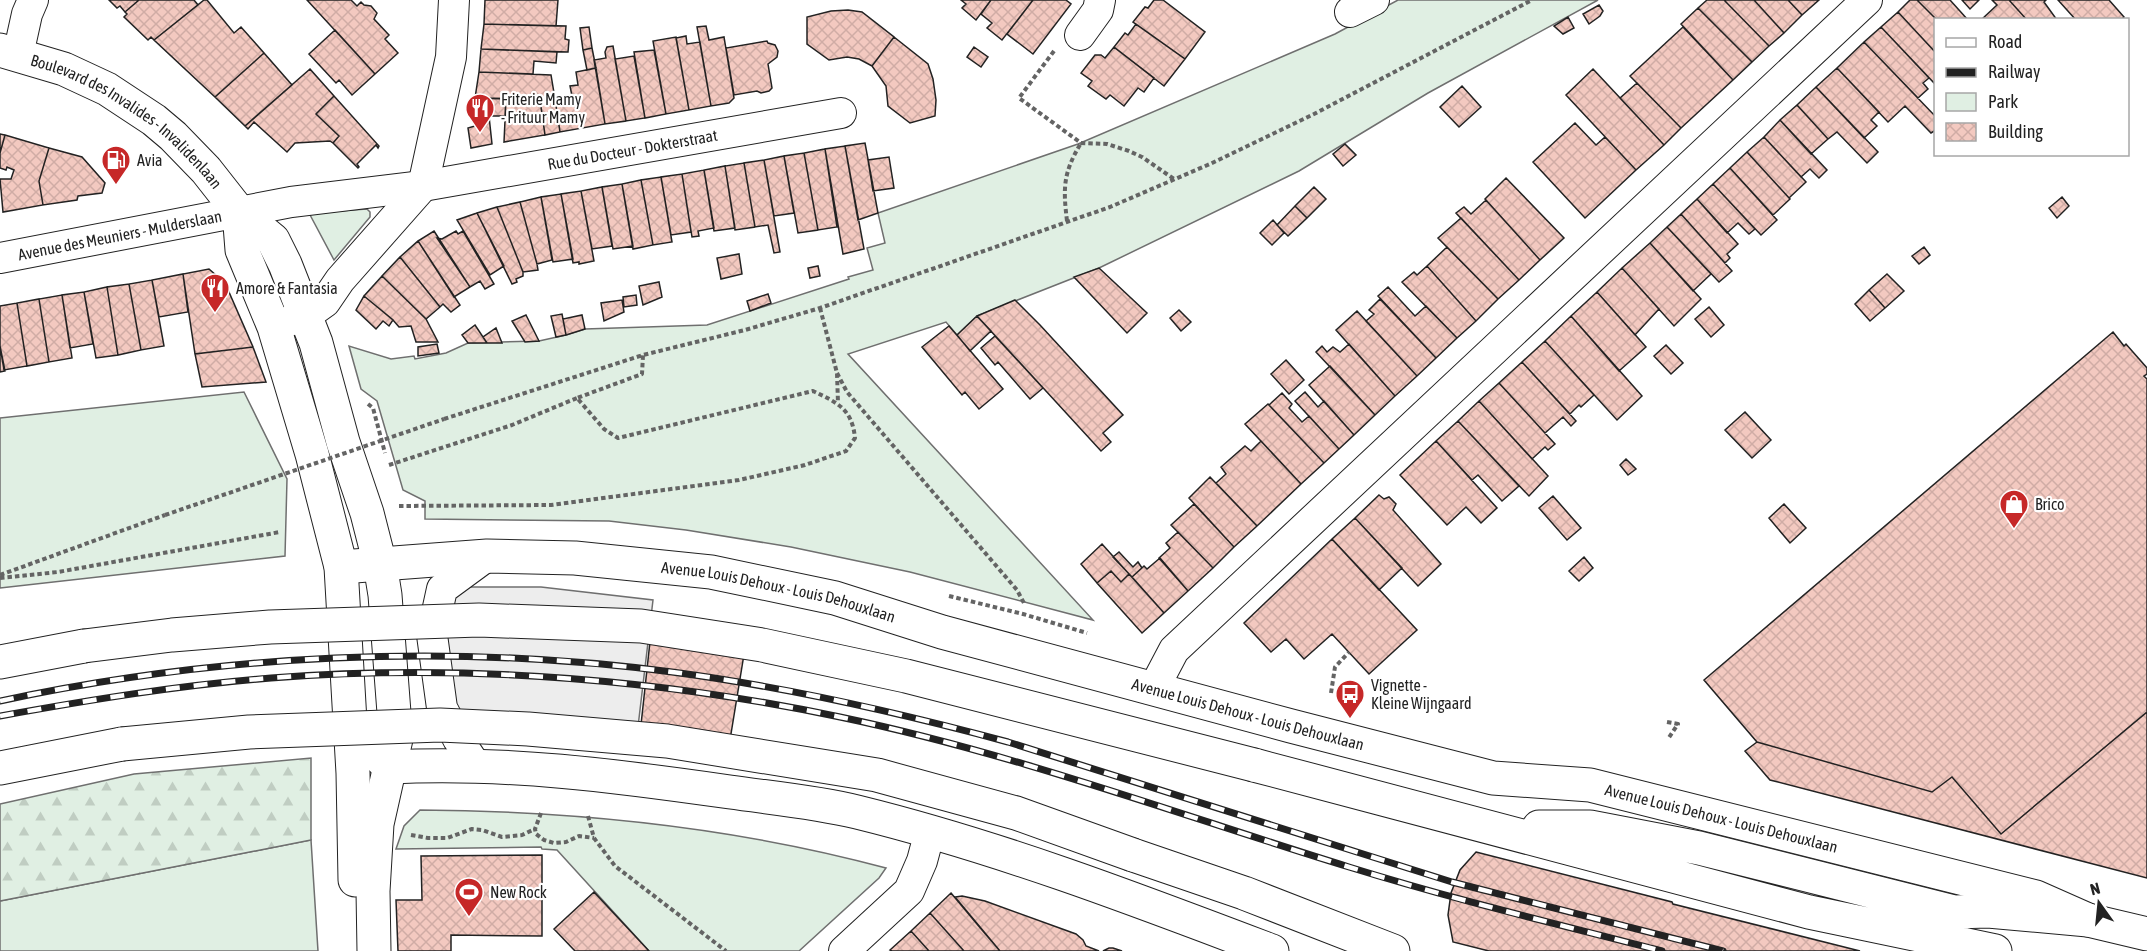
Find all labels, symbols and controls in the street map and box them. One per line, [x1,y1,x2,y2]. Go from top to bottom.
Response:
legend [1934,18,2129,156]
text: Road [1988,31,2022,52]
street label: Boulevard des Invalides - Invalidenlaan [29,51,226,192]
text: Railway [1988,61,2040,82]
place label: Friterie Mamy - Frituur Mamy [501,90,585,127]
text: Park [1988,91,2018,112]
restaurant icon: Friterie Mamy - Frituur Mamy [464,92,496,134]
text: Building [1988,121,2043,142]
street label: Rue du Docteur - Dokterstraat [546,126,719,173]
fuel station icon: Avia [100,144,132,186]
place label: Avia [137,151,163,169]
street label: Avenue des Meuniers - Mulderslaan [16,207,223,263]
restaurant icon: Amore & Fantasia [199,272,231,314]
place label: Amore & Fantasia [236,279,338,297]
shop icon: Brico [1998,488,2030,530]
place label: Brico [2035,495,2064,513]
street label: Avenue Louis Dehoux - Louis Dehouxlaan [661,558,898,626]
street label: Avenue Louis Dehoux - Louis Dehouxlaan [1130,675,1366,753]
place label: Vignette - Kleine Wijngaard [1371,676,1472,713]
bus stop icon: Vignette - Kleine Wijngaard [1334,678,1366,720]
street label: Avenue Louis Dehoux - Louis Dehouxlaan [1603,780,1840,856]
north arrow [2069,873,2129,933]
sports icon: New Rock [453,876,485,918]
text: N [2088,879,2102,898]
place label: New Rock [490,883,547,901]

